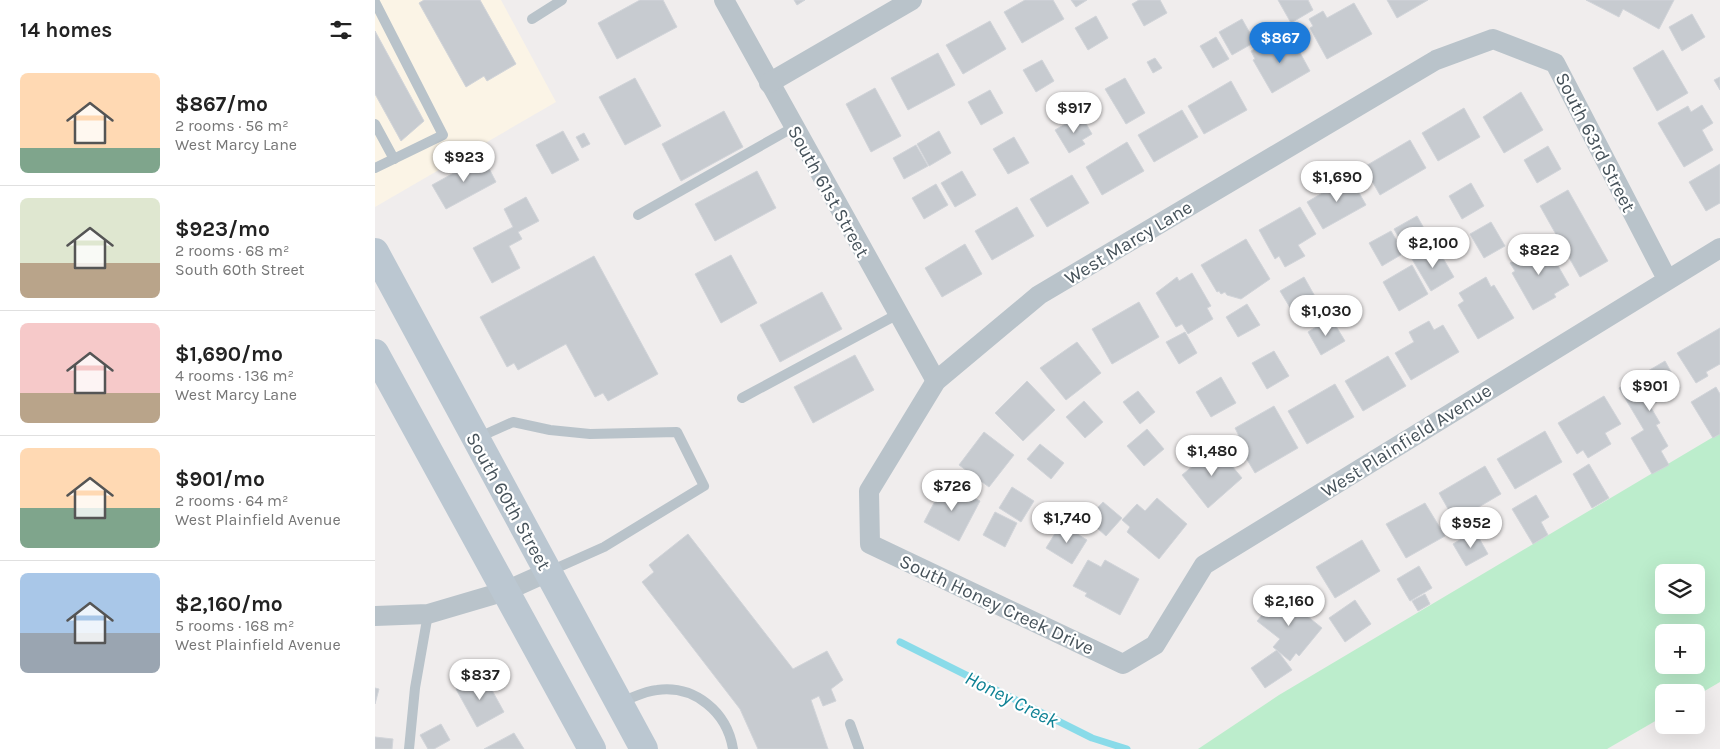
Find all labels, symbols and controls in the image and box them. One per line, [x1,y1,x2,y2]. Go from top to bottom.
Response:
icon: filters [327,16,355,44]
text: 14 homes [20,18,112,42]
pin: $867 [1250,22,1310,64]
text: $867 [1260,28,1300,47]
street label: South 63rd Street [1550,69,1640,216]
text: $867/mo [175,92,268,116]
pin: $917 [1044,92,1104,134]
icon: home [60,93,120,153]
text: $917 [1057,98,1091,117]
text: 2 rooms · 56 m² [175,116,289,135]
street label: South 61st Street [783,122,873,261]
text: West Marcy Lane [175,135,297,154]
pin: $923 [434,140,494,183]
text: $923 [444,147,484,166]
pin: $1,690 [1296,160,1378,203]
text: $1,690 [1312,167,1362,186]
street label: West Marcy Lane [1061,196,1196,290]
text: $923/mo [175,217,270,241]
icon: home [60,218,120,278]
pin: $2,100 [1392,226,1474,269]
text: $2,100 [1408,233,1458,252]
pin: $822 [1509,234,1569,276]
text: $822 [1519,240,1559,259]
text: 2 rooms · 68 m² [175,241,289,260]
text: South 60th Street [175,260,305,279]
pin: $1,030 [1285,294,1367,337]
text: $1,030 [1301,301,1351,320]
text: $1,690/mo [175,342,283,366]
icon: home [60,343,120,403]
text: 4 rooms · 136 m² [175,366,294,385]
pin: $901 [1620,370,1680,412]
text: $901 [1632,376,1668,395]
street label: West Plainfield Avenue [1317,379,1496,502]
text: West Marcy Lane [175,385,297,404]
street label: South 60th Street [461,429,555,574]
pin: $1,480 [1171,434,1253,477]
text: $1,480 [1187,441,1237,460]
text: $901/mo [175,467,265,491]
icon: home [60,468,120,528]
pin: $726 [922,470,982,512]
text: $726 [933,476,971,495]
text: 2 rooms · 64 m² [175,491,288,510]
pin: $1,740 [1026,502,1108,544]
pin: $952 [1441,506,1501,549]
text: $1,740 [1043,508,1091,527]
text: West Plainfield Avenue [175,510,341,529]
text: $952 [1451,513,1491,532]
street label: South Honey Creek Drive [896,550,1097,660]
map controls [1655,564,1705,734]
button: layers [1655,564,1705,614]
pin: $2,160 [1248,584,1330,627]
text: $2,160 [1264,591,1314,610]
text: $2,160/mo [175,592,283,616]
icon: home [60,593,120,653]
text: 5 rooms · 168 m² [175,616,294,635]
button: + [1655,624,1705,674]
text: West Plainfield Avenue [175,635,341,654]
pin: $837 [450,658,510,701]
text: $837 [460,665,500,684]
water label: Honey Creek [961,666,1063,733]
button: − [1655,684,1705,734]

